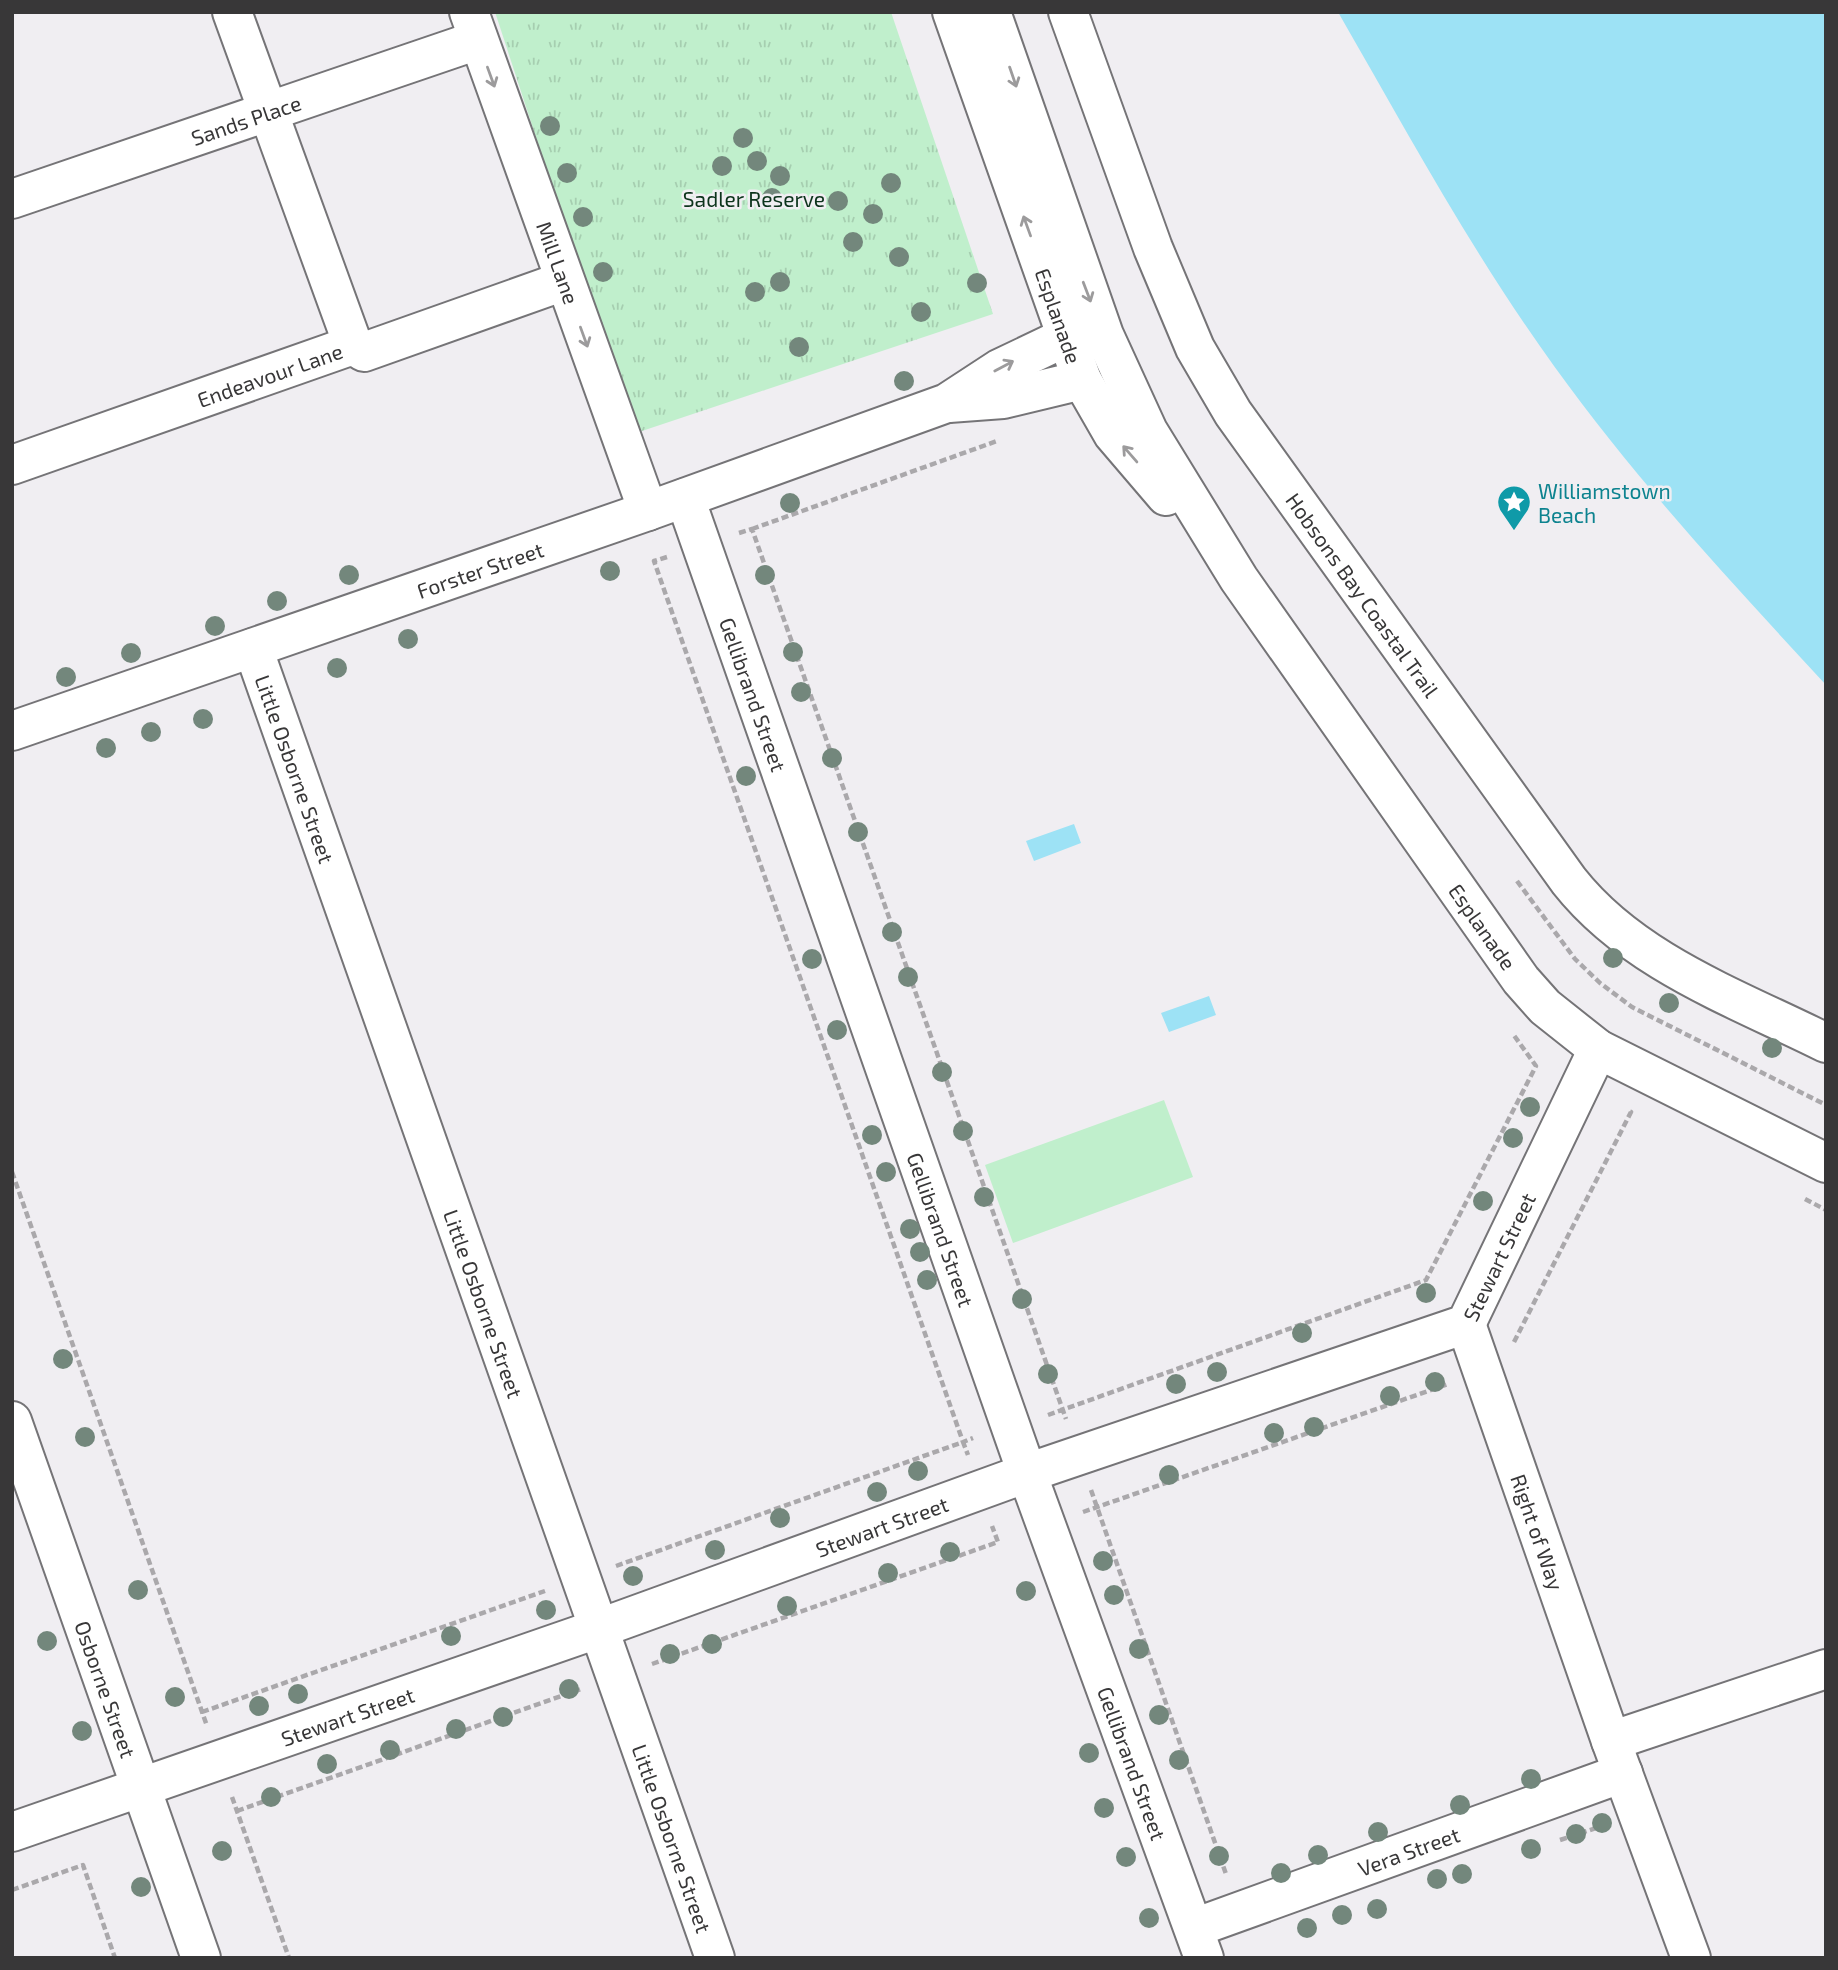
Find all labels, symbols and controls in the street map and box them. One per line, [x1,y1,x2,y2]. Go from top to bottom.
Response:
one-way arrow [486,65,498,87]
one-way arrow [1008,65,1020,87]
street label: Sands Place [188,89,304,150]
park label: Sadler Reserve [683,186,825,211]
one-way arrow [1020,215,1032,237]
street label: Mill Lane [533,218,585,307]
street label: Esplanade [1031,265,1088,367]
one-way arrow [1082,280,1095,302]
one-way arrow [579,325,592,347]
street label: Endeavour Lane [194,337,345,411]
one-way arrow [994,359,1014,373]
one-way arrow [1122,445,1138,463]
place label: Williamstown Beach [1538,478,1671,527]
place icon: Williamstown Beach [1495,483,1533,532]
street label: Hobsons Bay Coastal Trail [1282,488,1445,702]
street label: Forster Street [413,536,546,603]
street label: Gellibrand Street [715,614,792,775]
street label: Little Osborne Street [251,671,340,866]
street label: Esplanade [1444,878,1522,974]
street label: Gellibrand Street [903,1149,980,1310]
street label: Stewart Street [1457,1188,1540,1325]
street label: Little Osborne Street [439,1206,529,1401]
street label: Right of Way [1507,1471,1570,1593]
street label: Stewart Street [812,1490,951,1561]
street label: Osborne Street [71,1617,142,1761]
street label: Stewart Street [278,1681,417,1750]
street label: Gellibrand Street [1093,1683,1172,1843]
street label: Little Osborne Street [628,1741,717,1936]
street label: Vera Street [1354,1821,1463,1880]

